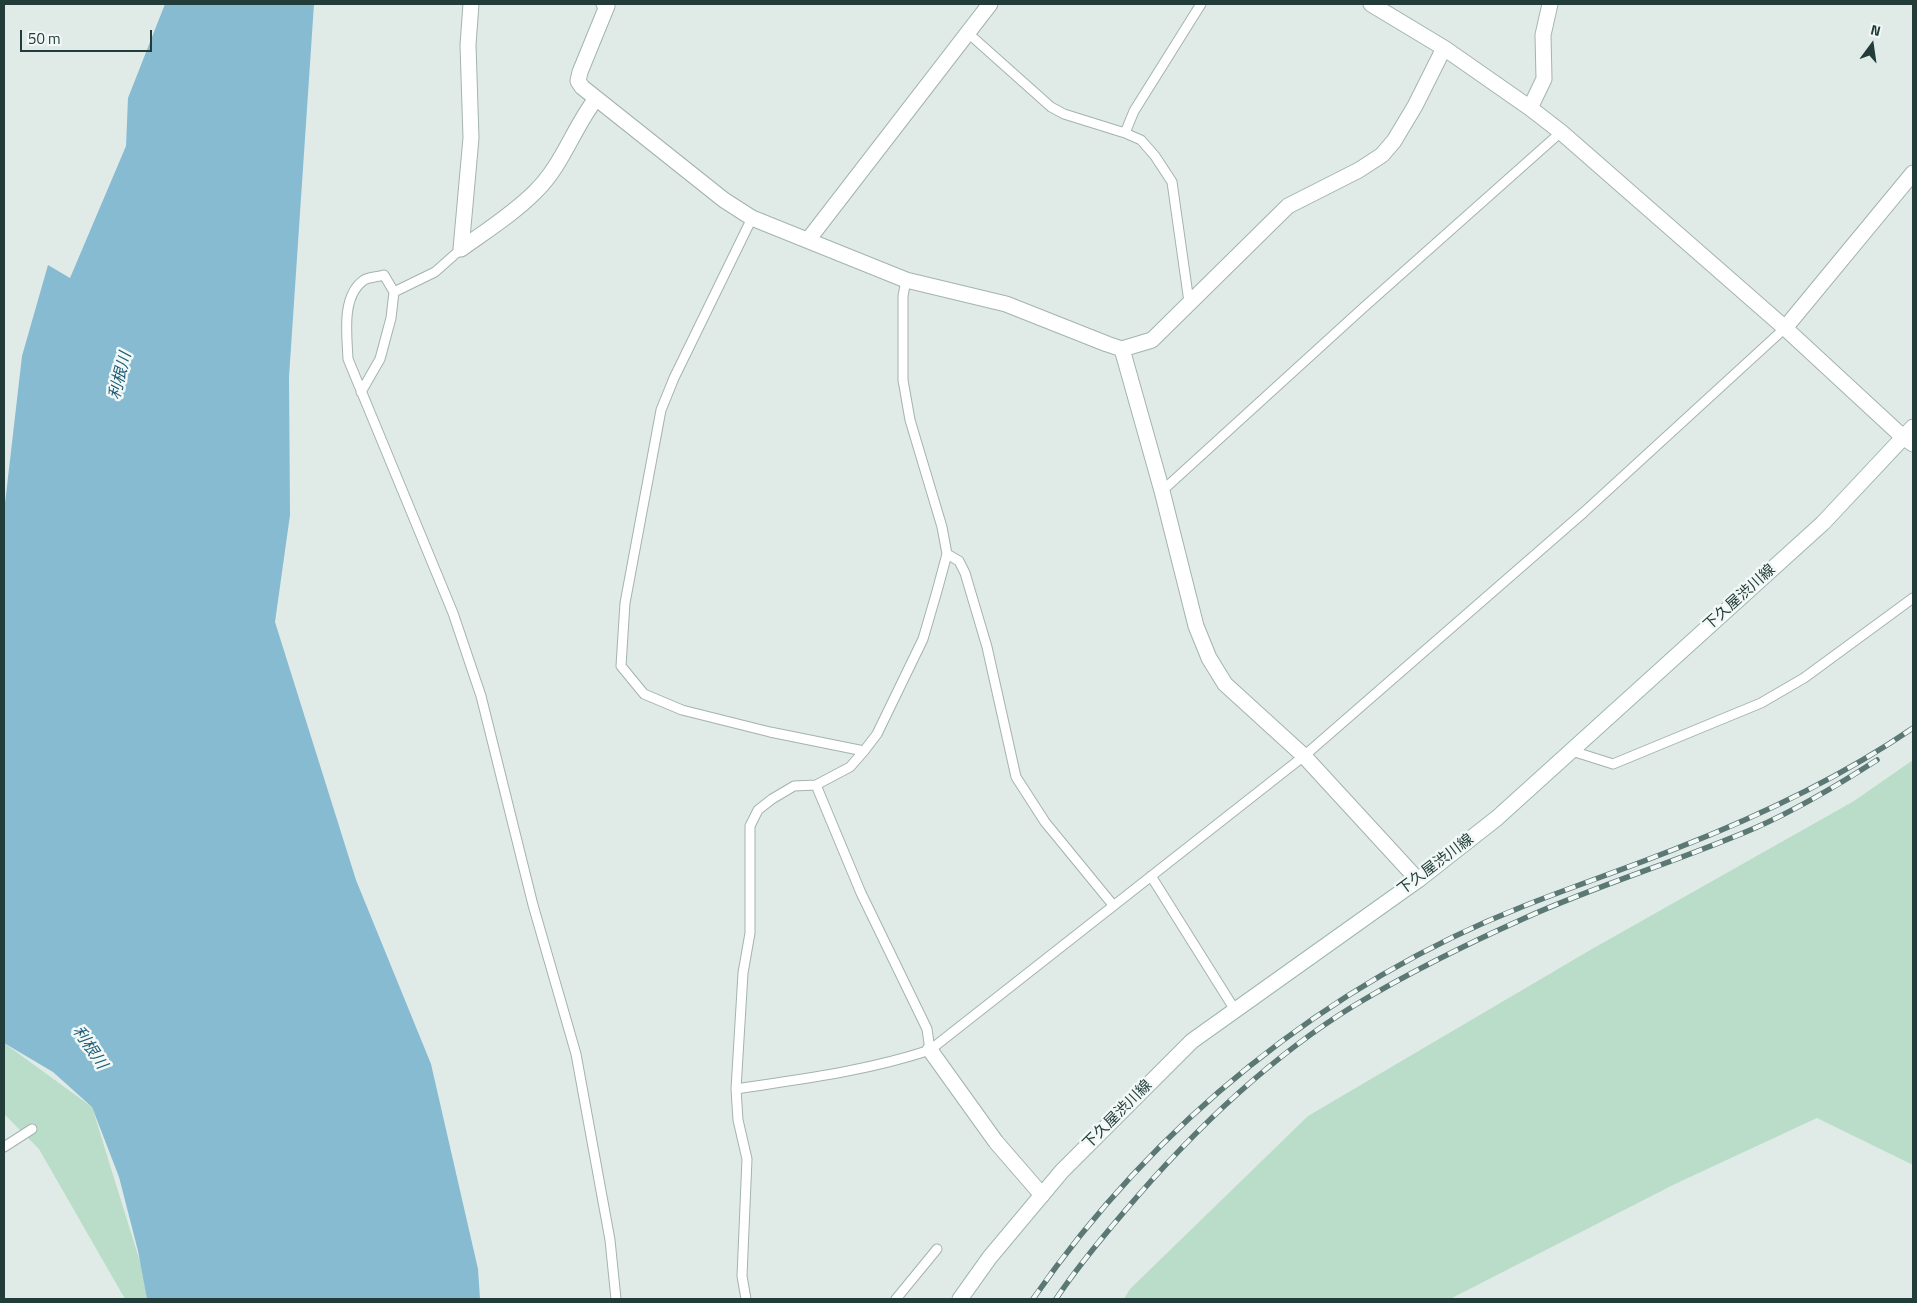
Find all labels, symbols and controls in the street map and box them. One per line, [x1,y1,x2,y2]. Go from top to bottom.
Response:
text: N [1868,19,1883,41]
scale bar [22,20,155,52]
north arrow [1847,20,1897,70]
text: 50 m [28,27,61,50]
water label: 利根川 [106,350,136,402]
street label: 下久屋渋川線 [1701,561,1779,635]
street label: 下久屋渋川線 [1395,831,1477,899]
water label: 利根川 [68,1023,110,1073]
street label: 下久屋渋川線 [1080,1077,1156,1153]

